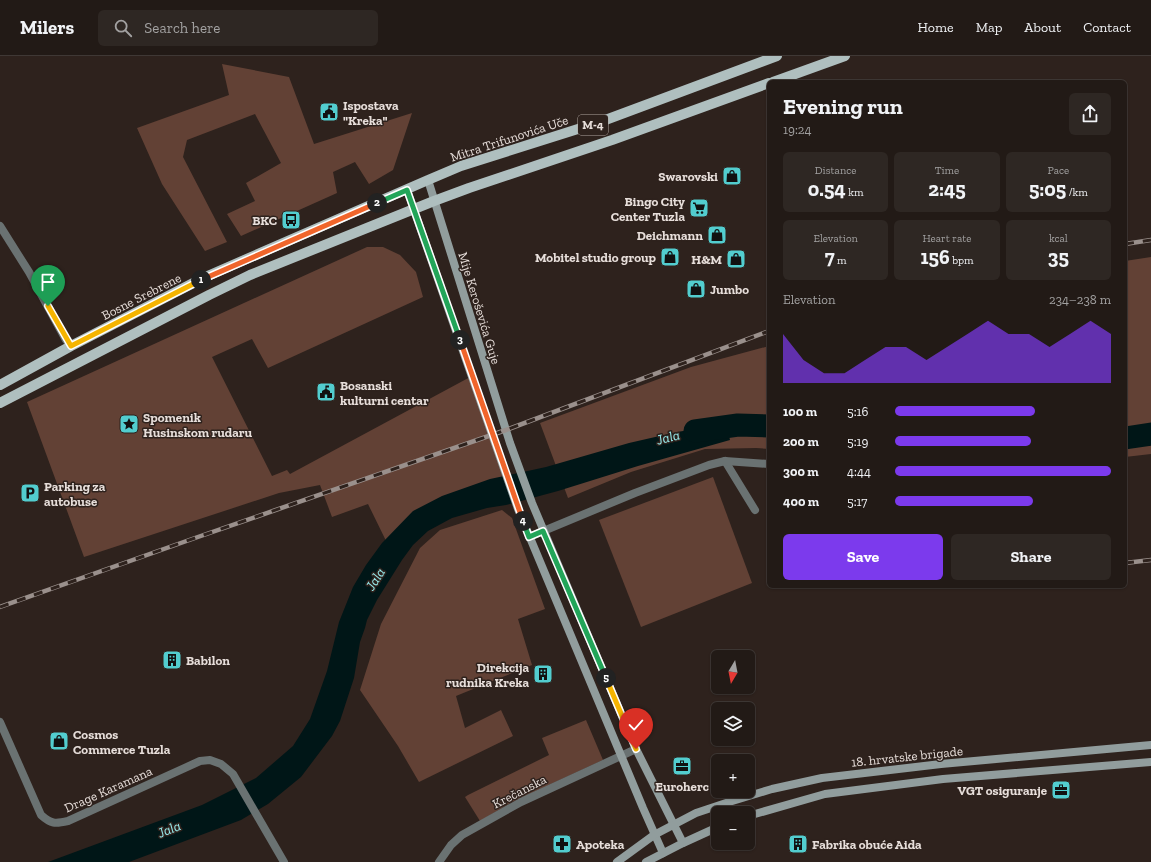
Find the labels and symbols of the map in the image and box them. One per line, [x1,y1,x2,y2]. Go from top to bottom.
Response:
place label: Ispostava "Kreka" [343,98,399,128]
public building icon: Ispostava "Kreka" [318,101,340,123]
street label: Mitra Trifunovića Uče [448,112,570,165]
road number: M-4 [578,115,608,135]
shop icon: Swarovski [721,165,743,187]
place label: Swarovski [658,169,718,184]
pin: 2 [367,193,387,213]
place label: Bingo City Center Tuzla [611,194,685,224]
supermarket icon: Bingo City Center Tuzla [688,197,710,219]
bus stop icon: BKC [280,209,302,231]
place label: BKC [252,213,277,228]
shop icon: Deichmann [706,224,728,246]
place label: Deichmann [637,228,703,243]
shop icon: Mobitel studio group [659,246,681,268]
shop icon: H&M [725,248,747,270]
street label: Mije Keroševića Guje [454,250,504,366]
place label: Mobitel studio group [535,250,657,265]
place label: H&M [691,252,722,267]
pin [31,265,65,306]
street label: Bosne Srebrene [99,270,184,323]
pin: 1 [191,270,211,290]
shop icon: Jumbo [685,278,707,300]
place label: Jumbo [710,282,749,297]
pin: 3 [450,330,470,350]
place label: Bosanski kulturni centar [340,378,429,408]
public building icon: Bosanski kulturni centar [315,381,337,403]
place label: Spomenik Husinskom rudaru [143,410,253,440]
place icon: Spomenik Husinskom rudaru [118,413,140,435]
water label: Jala [654,426,682,449]
place label: Parking za autobuse [44,479,106,509]
parking icon: Parking za autobuse [19,482,41,504]
pin: 4 [513,511,533,531]
water label: Jala [361,565,389,595]
building icon: Babilon [161,649,183,671]
north arrow [711,650,755,694]
place label: Babilon [186,653,230,668]
place label: Direkcija rudnika Kreka [446,660,529,690]
building icon: Direkcija rudnika Kreka [532,663,554,685]
pin: 5 [596,668,616,688]
pin [619,708,653,749]
place label: Cosmos Commerce Tuzla [73,727,171,757]
shop icon: Cosmos Commerce Tuzla [48,730,70,752]
street label: 18. hrvatske brigade [851,743,964,770]
office icon: Euroherc [671,755,693,777]
street label: Drage Karamana [62,763,155,816]
street label: Krečanska [490,771,549,811]
place label: Euroherc [655,779,709,794]
office icon: VGT osiguranje [1050,779,1072,801]
place label: VGT osiguranje [957,783,1048,799]
water label: Jala [154,817,183,842]
pharmacy icon: Apoteka [551,833,573,855]
building icon: Fabrika obuće Aida [787,833,809,855]
place label: Apoteka [576,837,625,852]
place label: Fabrika obuće Aida [812,837,922,852]

